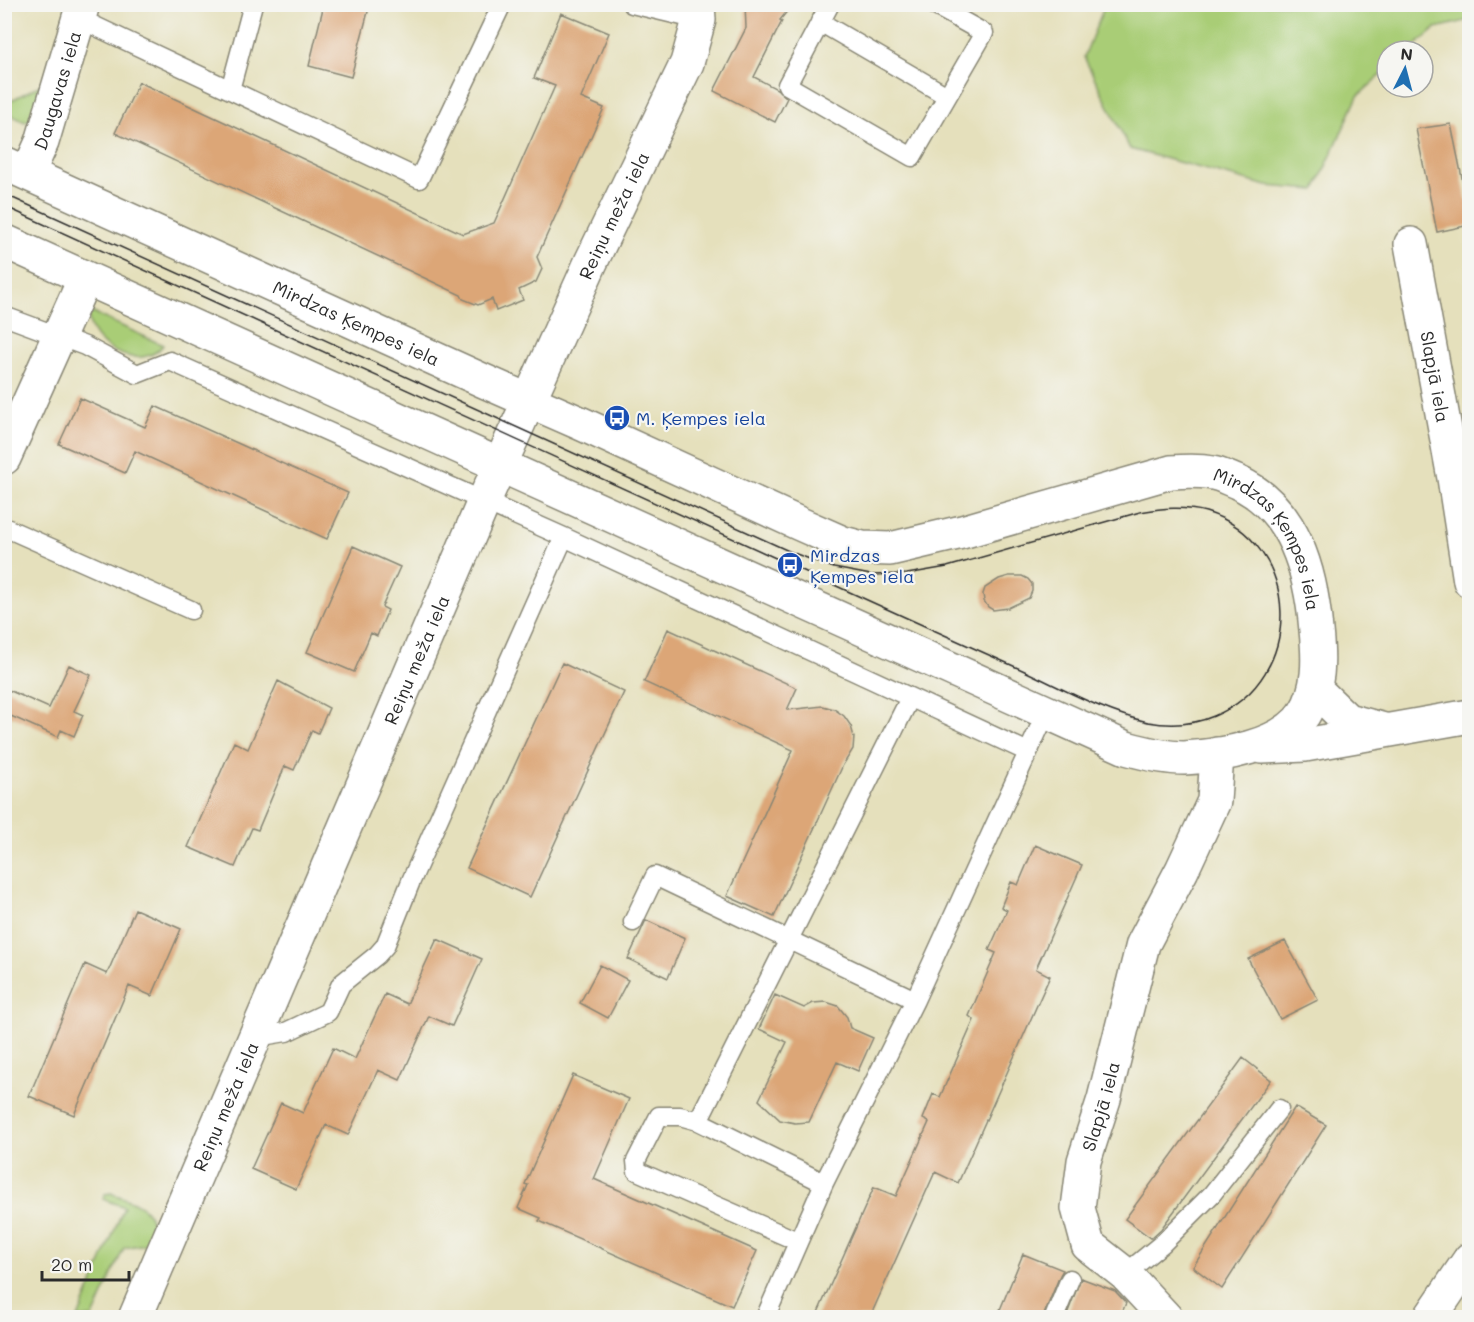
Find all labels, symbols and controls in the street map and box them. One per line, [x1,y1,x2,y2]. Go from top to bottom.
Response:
street label: Daugavas iela [28,28,86,154]
north arrow [1375,39,1435,99]
text: N [1399,43,1414,65]
street label: Reiņu meža iela [573,148,654,283]
street label: Mirdzas Ķempes iela [269,275,444,371]
street label: Slapjā iela [1415,329,1456,424]
bus stop icon: M. Ķempes iela [602,403,632,433]
place label: M. Ķempes iela [636,406,766,430]
street label: Mirdzas Ķempes iela [1210,462,1326,612]
place label: Mirdzas Ķempes iela [810,543,914,588]
bus stop icon: Mirdzas Ķempes iela [775,550,805,580]
street label: Reiņu meža iela [378,591,455,728]
street label: Reiņu meža iela [187,1038,264,1175]
street label: Slapjā iela [1076,1059,1125,1154]
scale bar [42,1244,129,1282]
text: 20 m [51,1252,92,1276]

